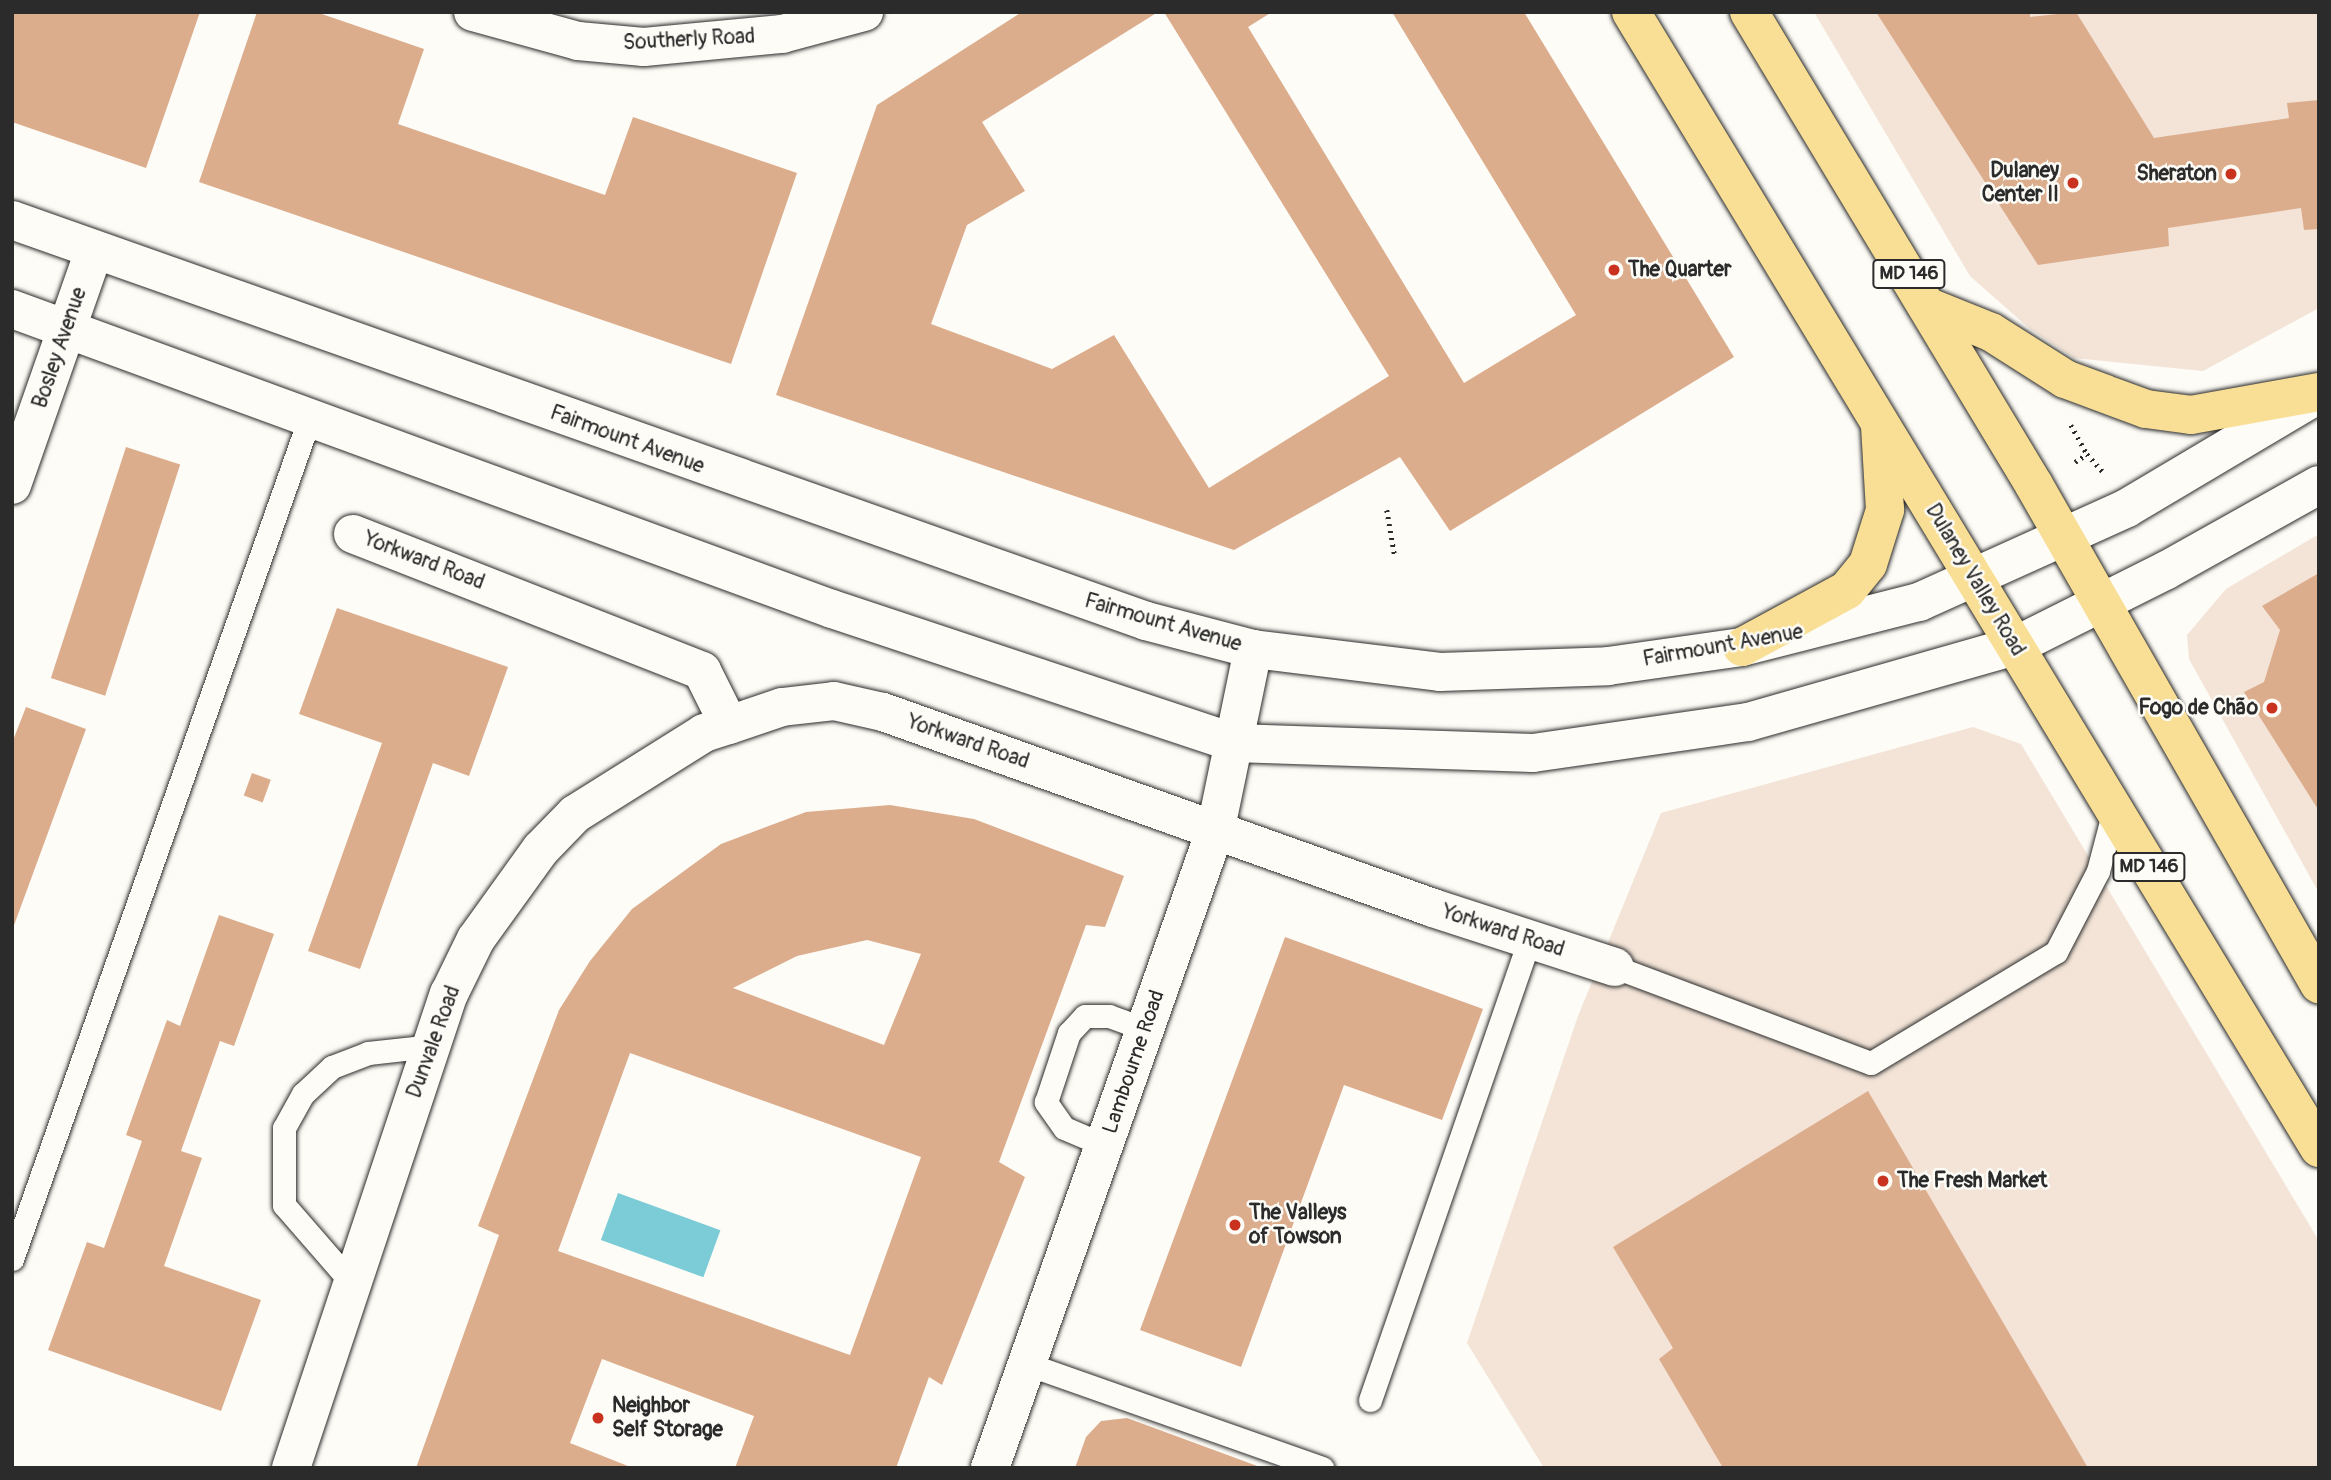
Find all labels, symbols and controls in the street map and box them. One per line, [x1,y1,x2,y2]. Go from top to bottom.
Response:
street label: Southerly Road [622,24,756,56]
place label: Dulaney Center II [1982,158,2059,208]
place label: Sheraton [2137,161,2217,187]
marker: Sheraton [2223,166,2239,182]
marker: Dulaney Center II [2065,175,2081,191]
place label: The Quarter [1628,257,1731,283]
road number: MD 146 [1872,258,1946,290]
marker: The Quarter [1606,262,1622,278]
street label: Bosley Avenue [28,284,92,412]
street label: Fairmount Avenue [547,400,707,480]
street label: Dulaney Valley Road [1920,499,2030,661]
street label: Yorkward Road [360,526,488,596]
street label: Fairmount Avenue [1082,589,1244,657]
street label: Fairmount Avenue [1641,620,1805,672]
place label: Fogo de Chão [2138,695,2258,721]
marker: Fogo de Chão [2264,700,2280,716]
street label: Yorkward Road [904,709,1032,775]
road number: MD 146 [2112,852,2186,882]
street label: Yorkward Road [1439,899,1567,963]
street label: Dunvale Road [402,982,466,1102]
street label: Lambourne Road [1098,987,1170,1137]
place label: The Fresh Market [1897,1168,2047,1194]
marker: The Fresh Market [1875,1173,1891,1189]
place label: The Valleys of Towson [1249,1200,1346,1250]
marker: The Valleys of Towson [1227,1217,1243,1233]
place label: Neighbor Self Storage [612,1393,723,1443]
marker: Neighbor Self Storage [590,1410,606,1426]

